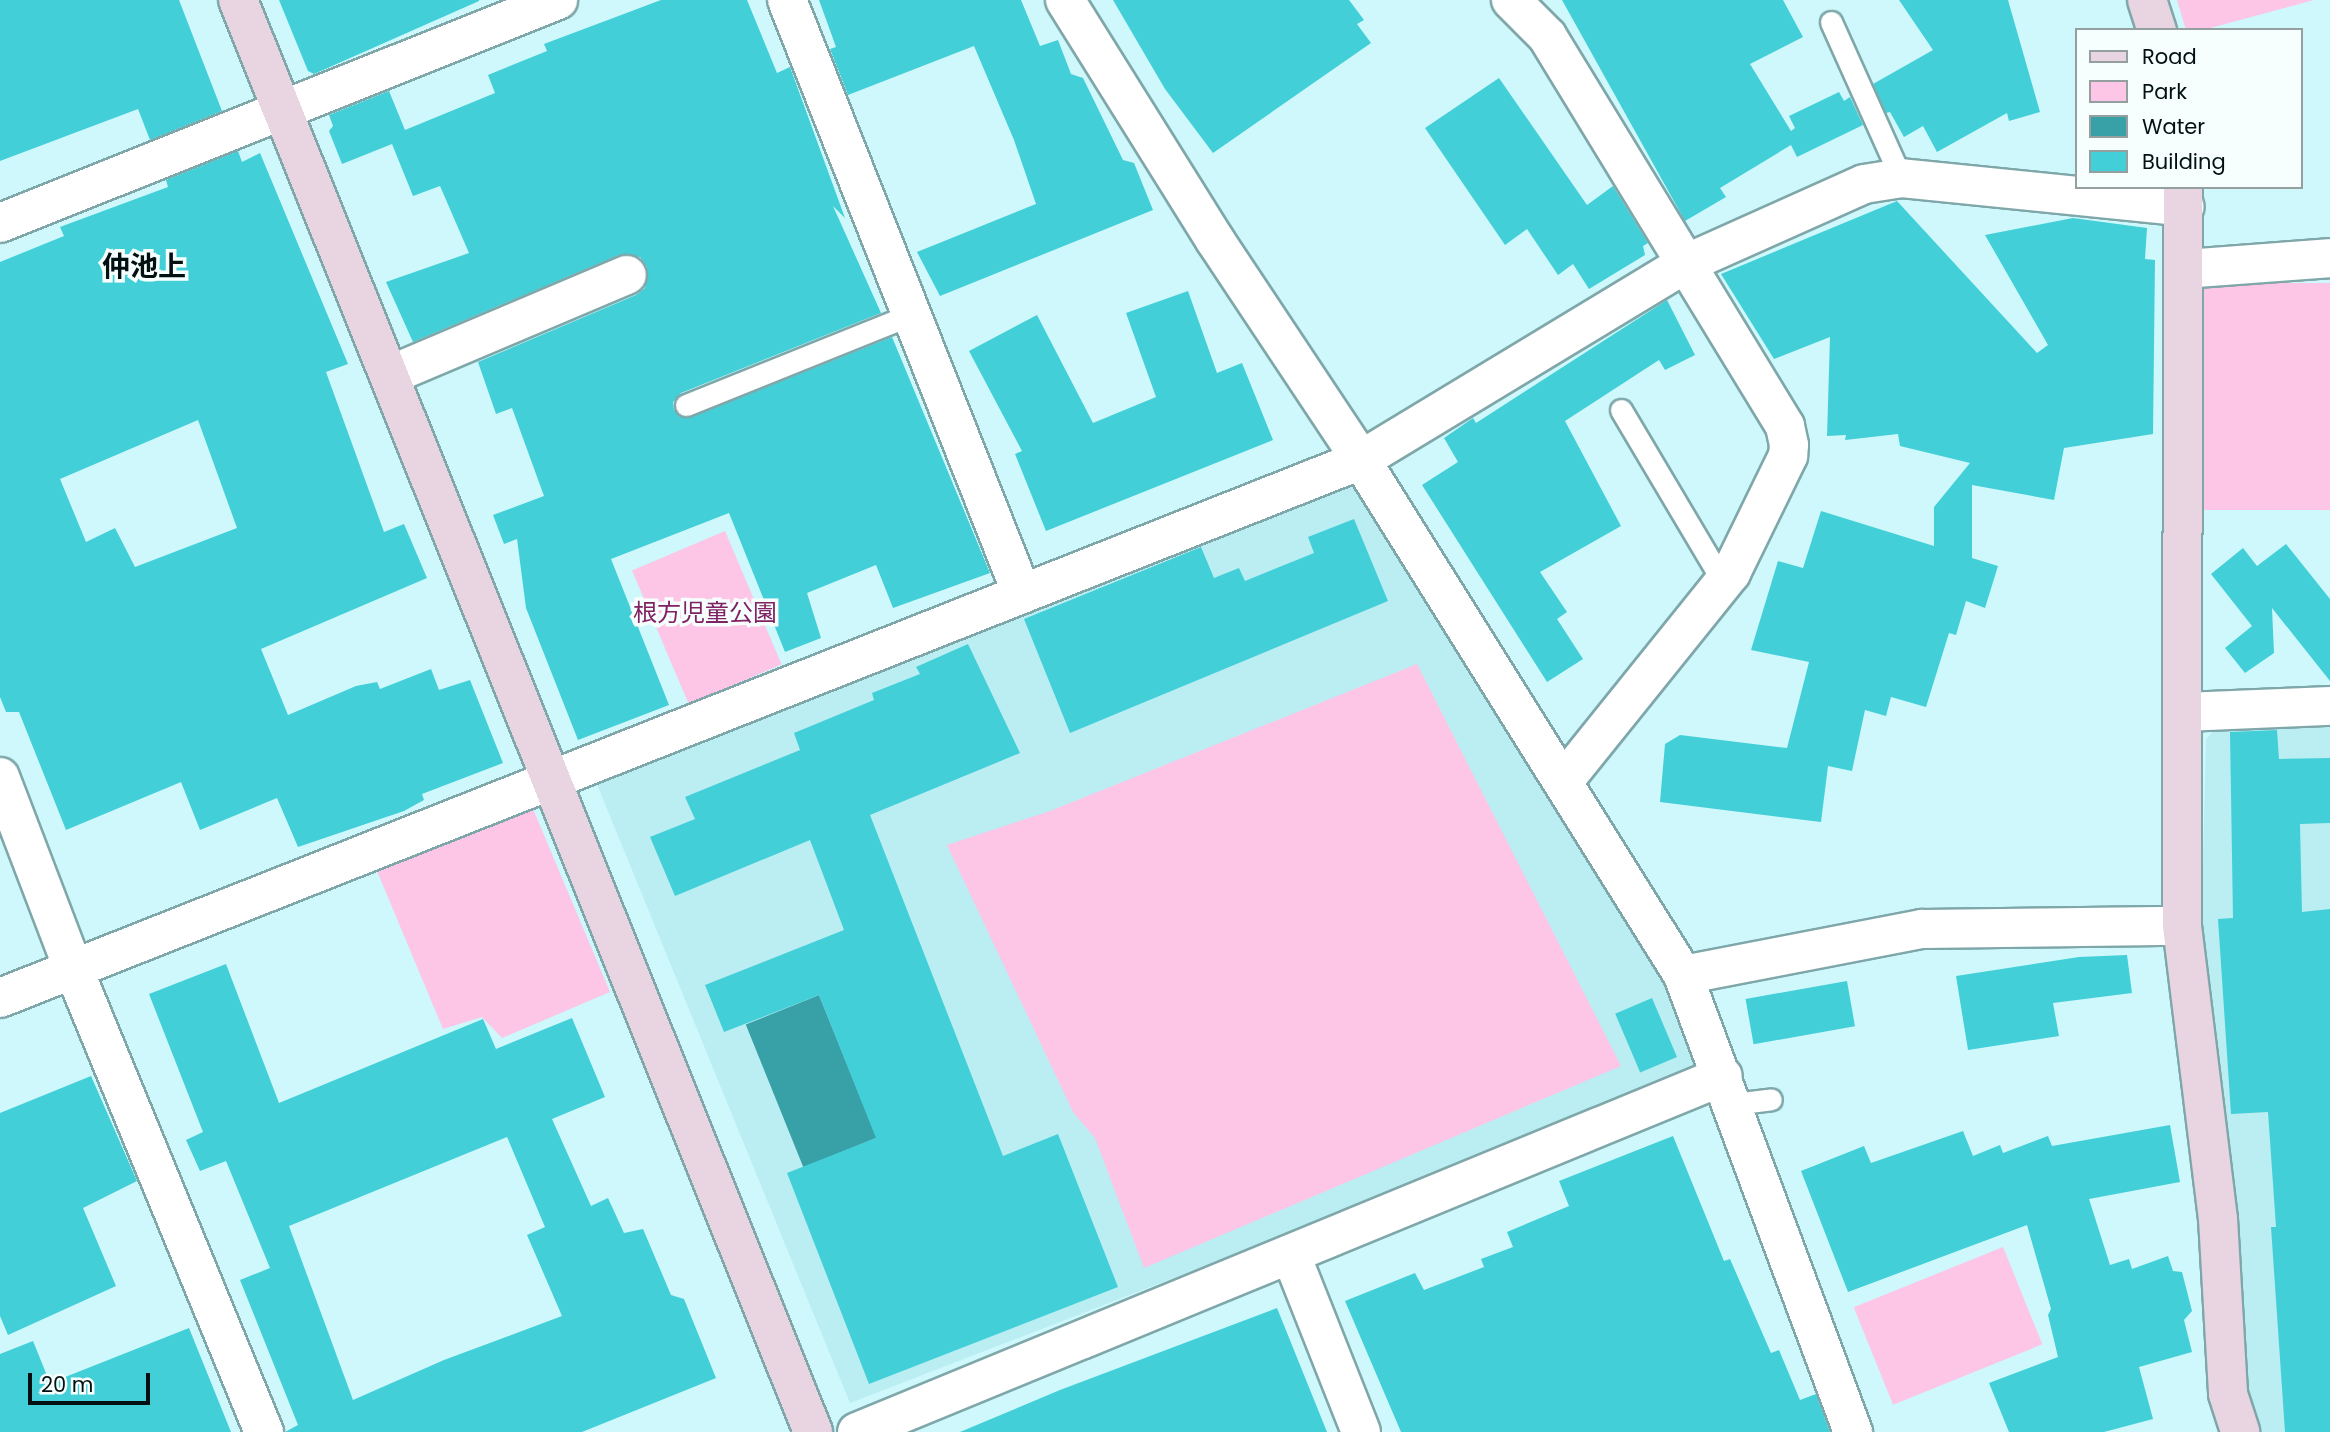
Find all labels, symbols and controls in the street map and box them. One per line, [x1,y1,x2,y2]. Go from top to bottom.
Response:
legend [2074,28,2302,189]
text: Road [2142,42,2197,71]
text: Park [2142,77,2187,106]
text: Water [2142,112,2205,141]
text: Building [2142,147,2226,176]
district label: 仲池上 [102,250,186,284]
park label: 根方児童公園 [633,599,777,627]
scale bar [32,1358,154,1402]
text: 20 m [41,1370,94,1399]

